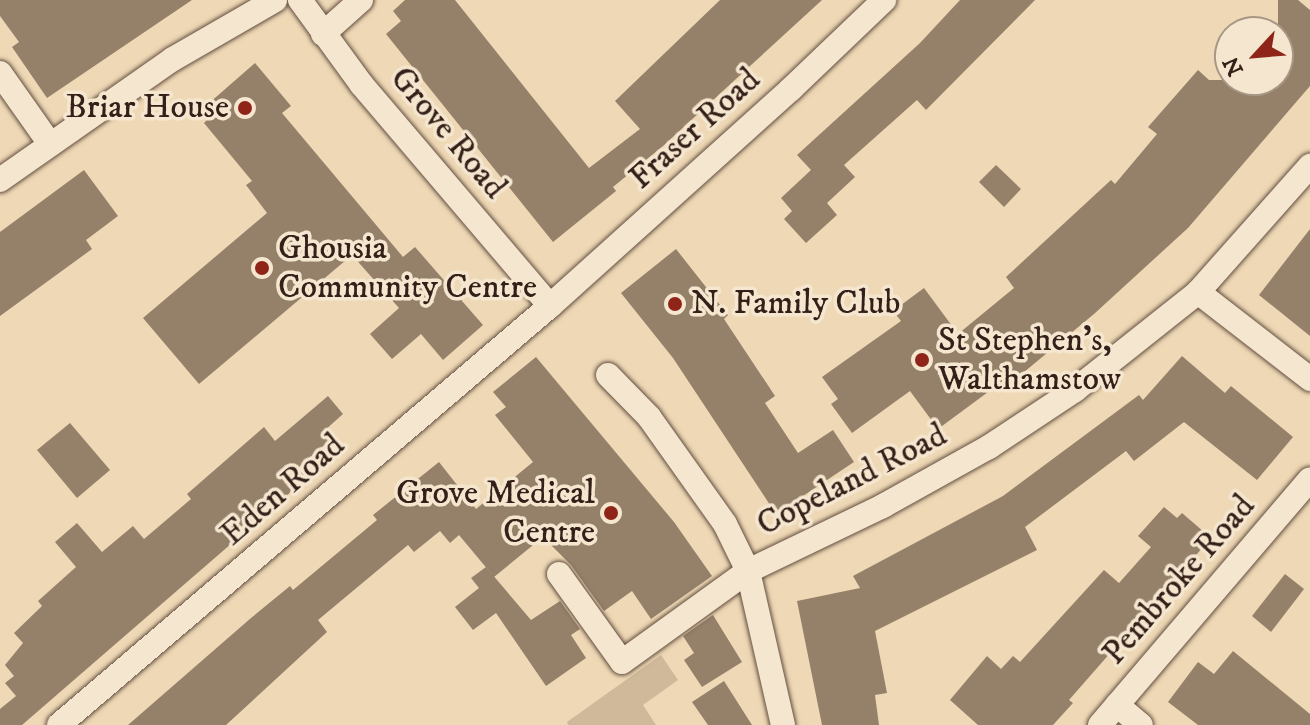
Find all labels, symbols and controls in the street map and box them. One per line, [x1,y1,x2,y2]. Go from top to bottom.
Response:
north arrow [1214,16,1294,96]
text: N [1218,52,1250,80]
street label: Grove Road [381,59,515,207]
street label: Fraser Road [621,60,769,198]
place label: Briar House [65,88,229,128]
marker: Briar House [236,99,254,117]
place label: Ghousia Community Centre [278,228,537,308]
marker: Ghousia Community Centre [253,259,271,277]
place label: N. Family Club [691,284,900,324]
marker: N. Family Club [666,295,684,313]
place label: St Stephen's, Walthamstow [938,320,1121,400]
marker: St Stephen's, Walthamstow [913,351,931,369]
street label: Copeland Road [750,415,954,545]
street label: Eden Road [213,425,353,555]
place label: Grove Medical Centre [396,473,595,552]
street label: Pembroke Road [1094,487,1264,673]
marker: Grove Medical Centre [602,504,620,522]

